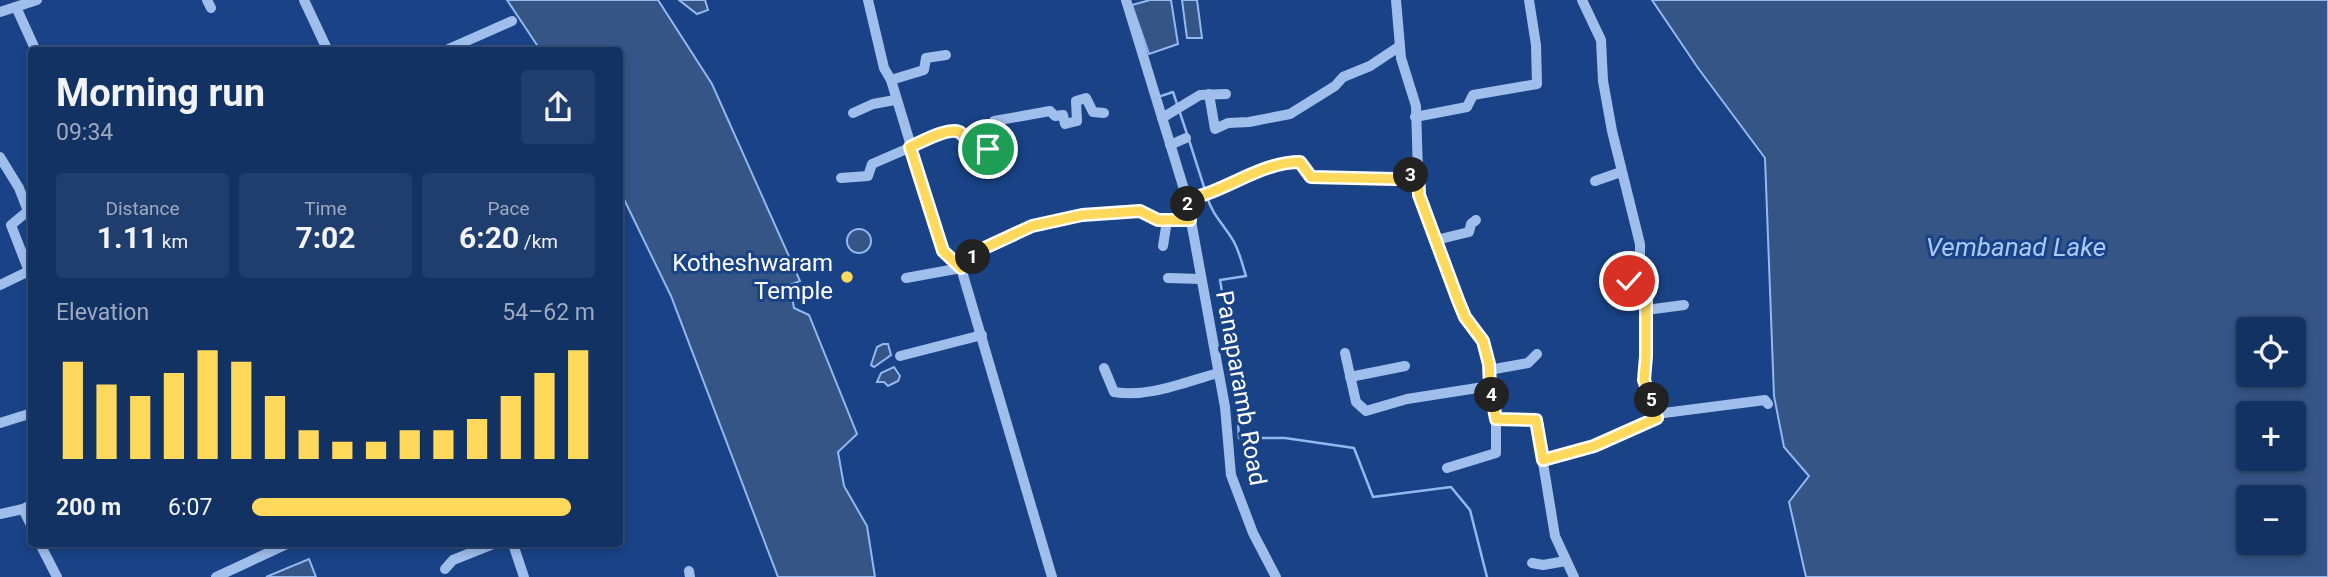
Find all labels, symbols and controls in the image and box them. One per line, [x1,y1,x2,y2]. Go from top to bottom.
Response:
button: share [521,70,595,144]
text: Morning run [56,71,265,115]
text: 09:34 [56,119,113,146]
pin [958,119,1018,179]
icon: arrive [969,130,1007,168]
pin: 3 [1394,158,1428,192]
text: 3 [1405,163,1416,186]
pin: 2 [1170,186,1206,222]
text: 2 [1182,192,1193,215]
text: Distance [106,197,179,220]
text: Time [304,197,347,220]
text: Pace [487,197,530,220]
text: 1.11 [97,220,157,255]
text: 7:02 [295,220,356,255]
text: 6:20 [459,220,519,255]
text: km [157,230,188,253]
text: /km [519,230,558,253]
water label: Vembanad Lake [1926,232,2106,262]
pin: 1 [956,240,990,274]
text: 1 [967,245,978,268]
place label: Kotheshwaram Temple [672,249,833,305]
pin [1599,251,1659,311]
icon: check [1610,262,1648,300]
marker: Kotheshwaram Temple [839,269,855,285]
street label: Panaparamb Road [1210,288,1272,488]
text: Elevation [56,299,149,326]
text: 54–62 m [502,299,595,326]
map controls [2236,317,2306,555]
button: locate [2236,317,2306,387]
pin: 4 [1474,378,1510,412]
pin: 5 [1634,382,1670,418]
text: 4 [1486,383,1497,406]
text: 5 [1646,388,1657,411]
button: + [2236,401,2306,471]
button: − [2236,485,2306,555]
text: 200 m [56,494,121,521]
text: 6:07 [168,494,212,521]

